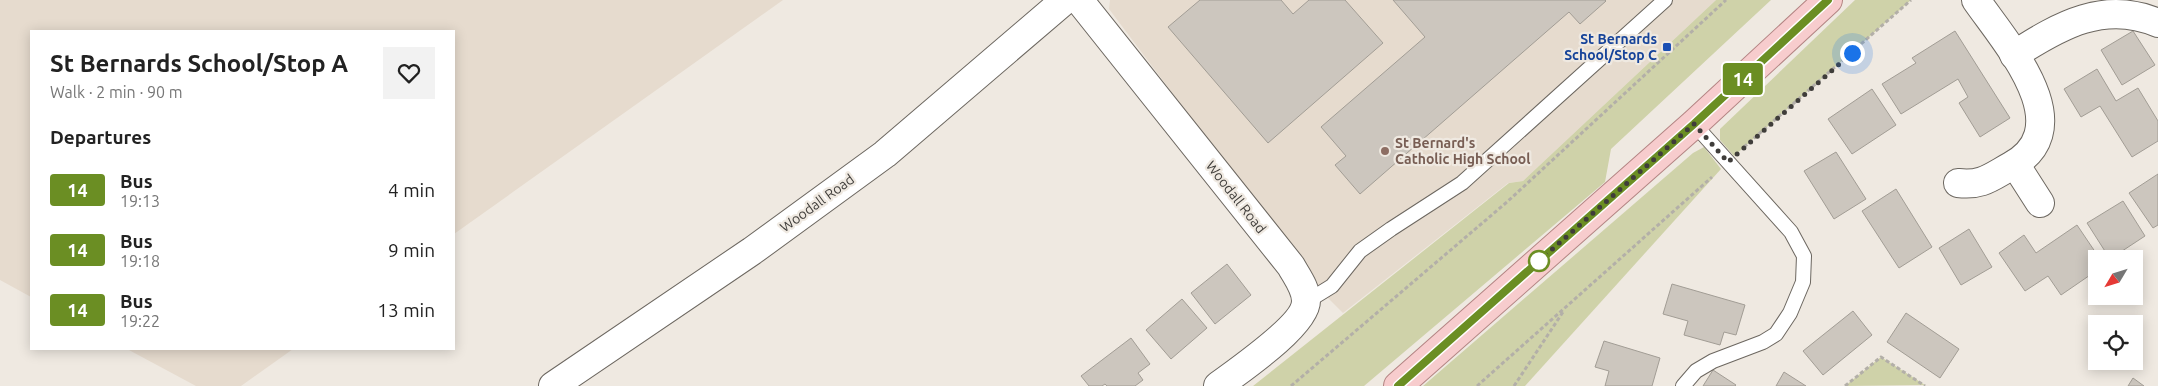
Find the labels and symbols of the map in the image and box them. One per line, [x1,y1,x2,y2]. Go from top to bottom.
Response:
place label: St Bernards School/Stop C [1564,31,1657,63]
marker: St Bernards School/Stop C [1661,41,1673,53]
your location [1840,41,1865,66]
line badge: 14 [1720,63,1766,95]
place label: St Bernard's Catholic High School [1395,135,1531,167]
marker: St Bernard's Catholic High School [1379,145,1391,157]
street label: Woodall Road [1203,158,1269,236]
street label: Woodall Road [777,171,857,235]
unlabelled marker [1528,250,1550,272]
north arrow [2088,250,2142,305]

